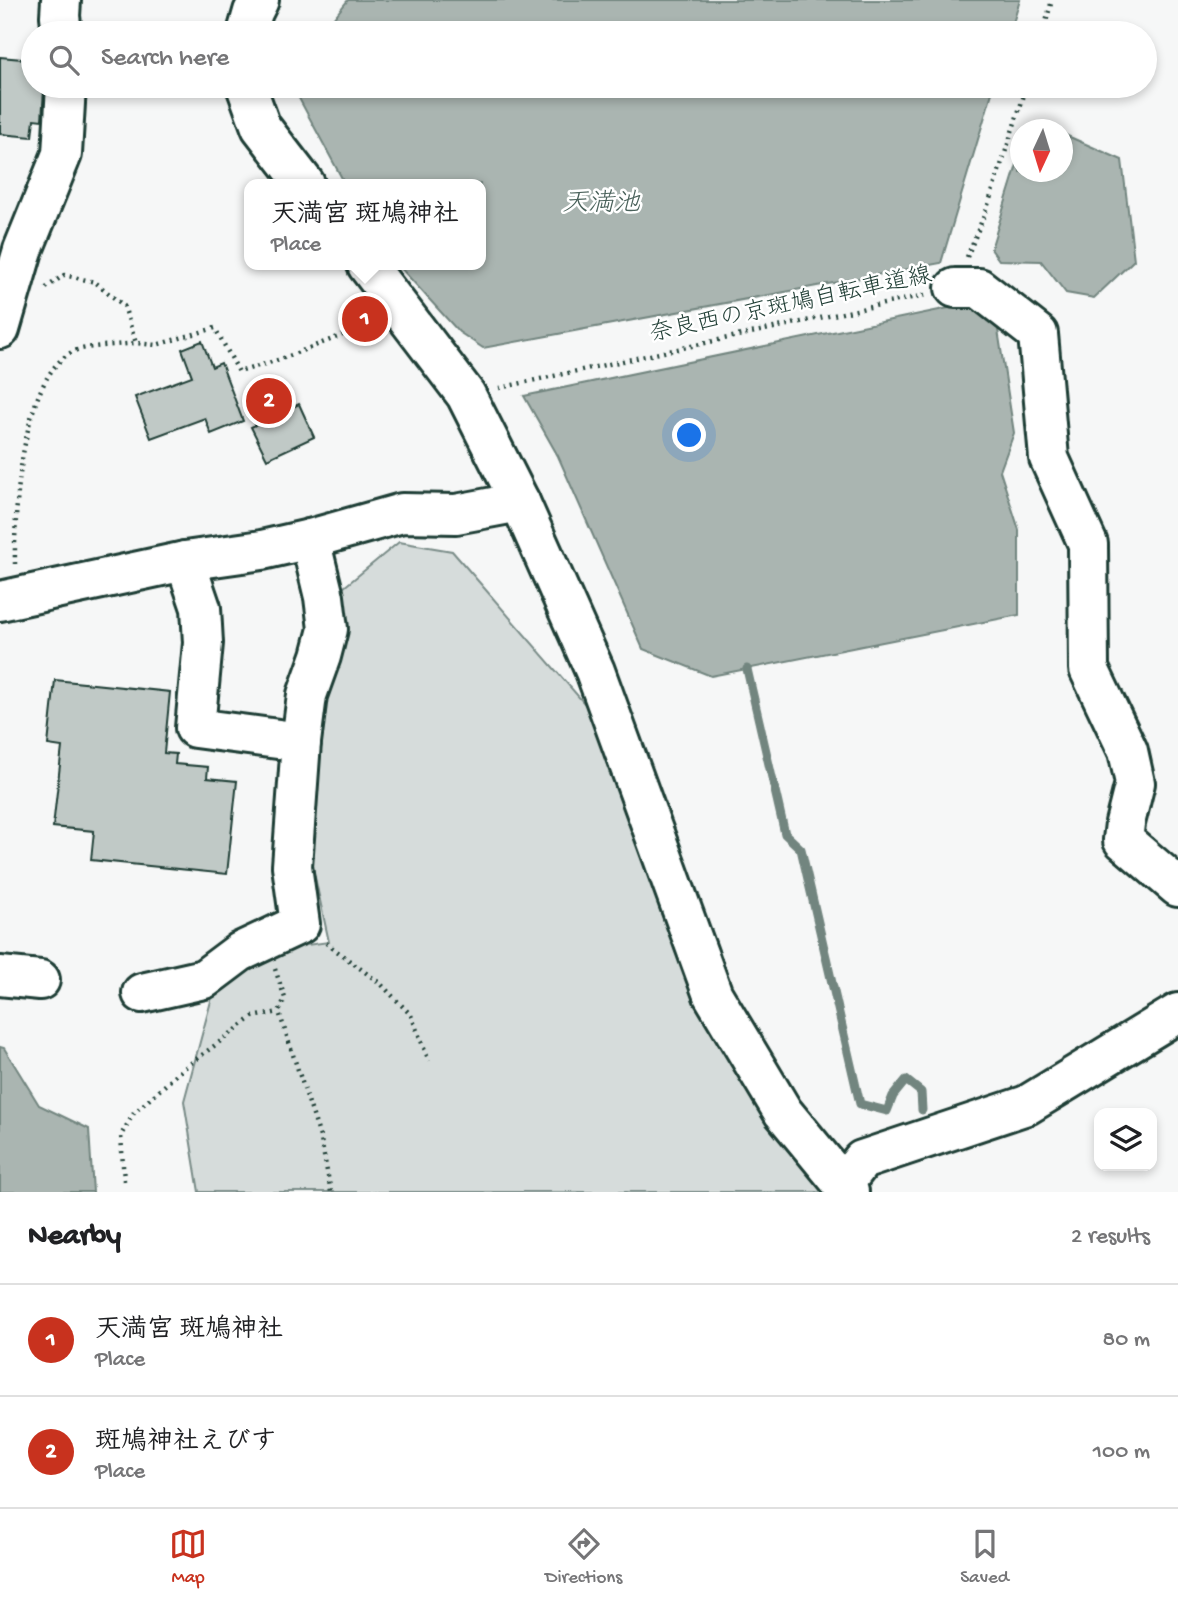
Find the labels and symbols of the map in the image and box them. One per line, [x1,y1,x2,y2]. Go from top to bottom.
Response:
north arrow [1010,119,1073,182]
water label: 天満池 [562,189,641,221]
street label: 奈良西の京斑鳩自転車道線 [647,261,935,350]
pin: 1 [342,293,388,345]
pin: 2 [246,375,292,427]
your location [672,418,706,452]

